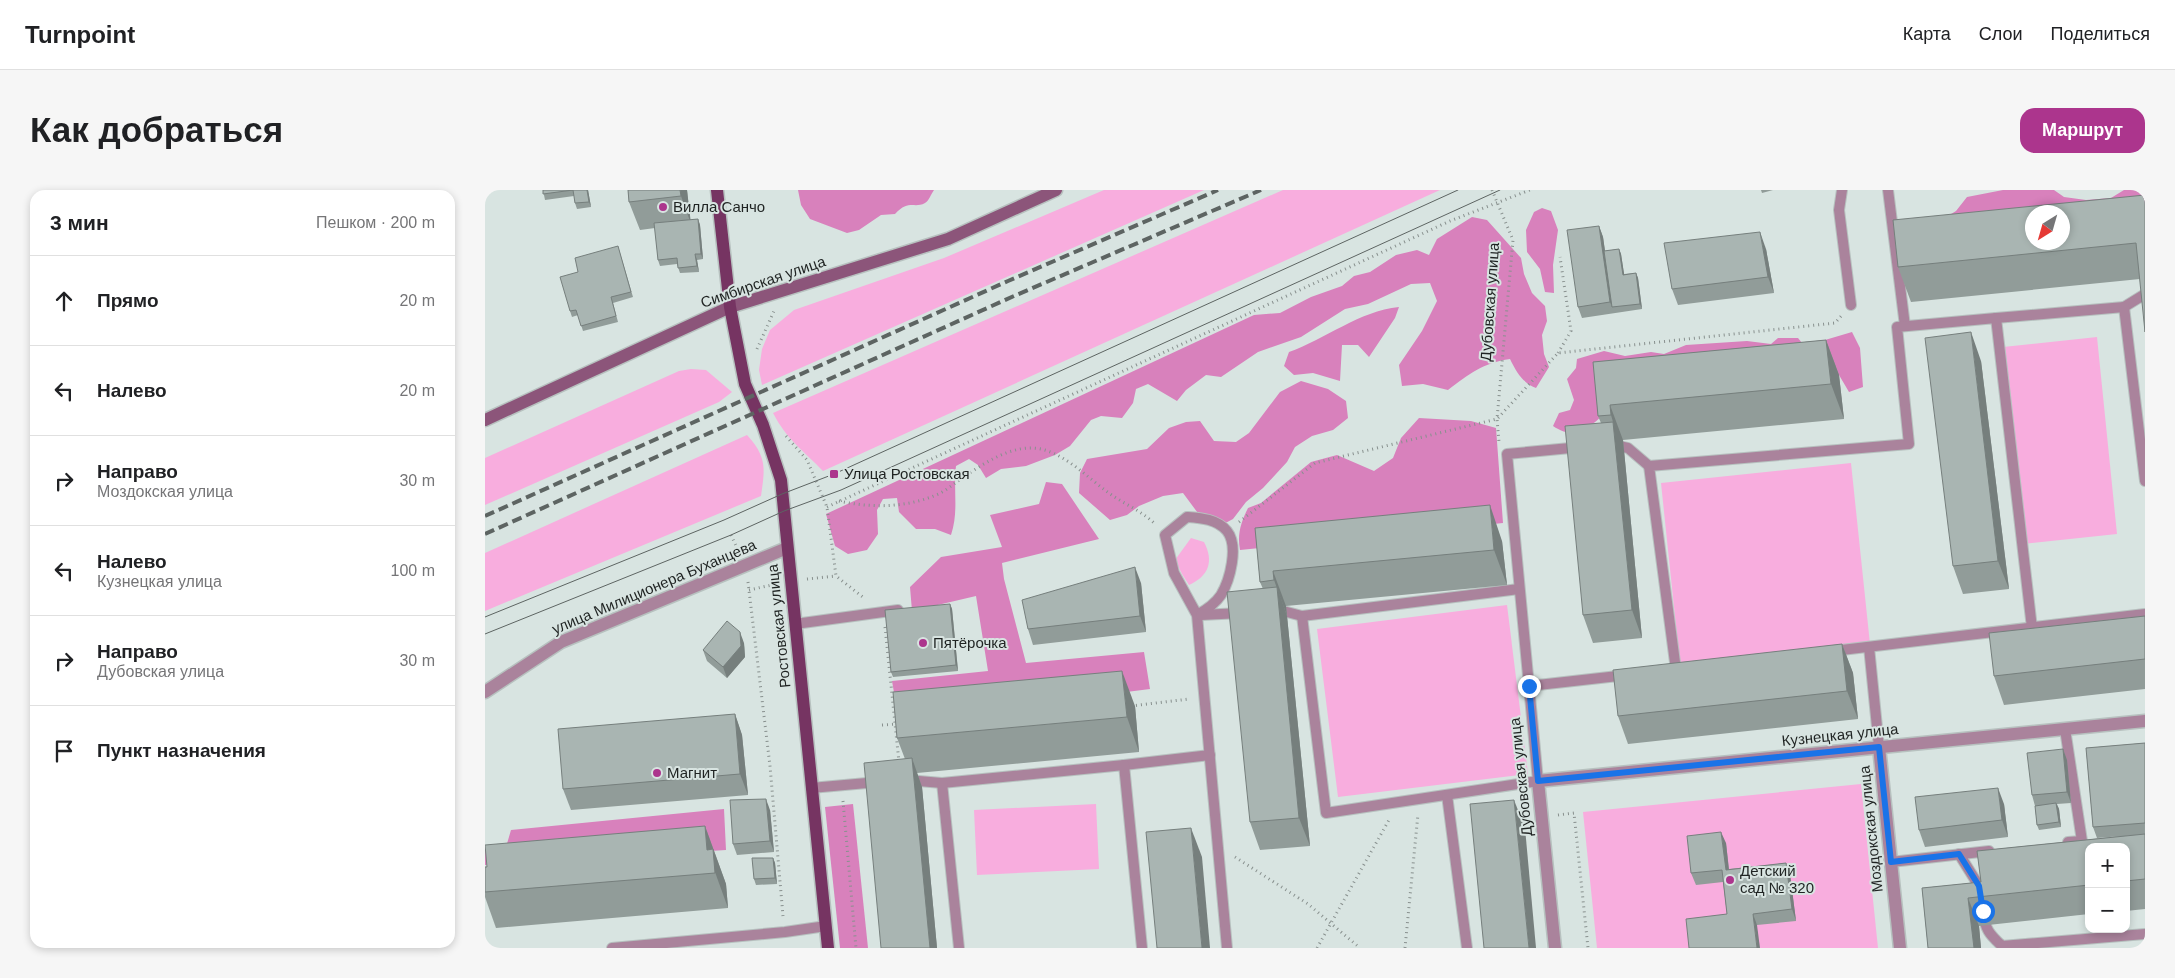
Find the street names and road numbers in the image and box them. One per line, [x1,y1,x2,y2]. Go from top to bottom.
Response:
street label: Дубовская улица [1477,241,1502,362]
street label: Симбирская улица [698,252,828,311]
street label: улица Милиционера Буханцева [549,535,759,637]
street label: Ростовская улица [763,563,793,689]
street label: Дубовская улица [1506,716,1535,837]
street label: Кузнецкая улица [1781,720,1900,749]
street label: Моздокская улица [1855,764,1886,893]

